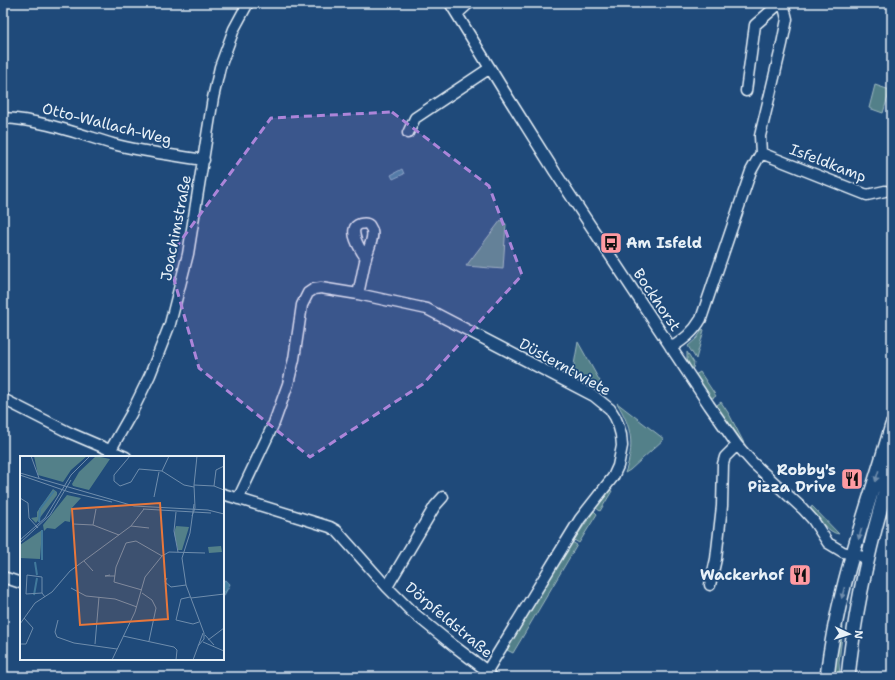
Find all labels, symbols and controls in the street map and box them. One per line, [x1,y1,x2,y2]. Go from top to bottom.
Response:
street label: Otto-Wallach-Weg [40,98,174,150]
street label: Isfeldkamp [787,139,869,187]
street label: Joachimstraße [156,173,196,283]
bus stop icon: Am Isfeld [598,230,624,256]
place label: Am Isfeld [626,233,702,253]
street label: Bockhorst [629,265,685,335]
street label: Düsterntwiete [516,334,614,400]
inset map [20,456,224,660]
place label: Robby's Pizza Drive [748,460,836,497]
restaurant icon: Robby's Pizza Drive [839,466,865,492]
one-way arrow [874,471,880,483]
one-way arrow [857,528,863,540]
restaurant icon: Wackerhof [787,562,813,588]
place label: Wackerhof [700,565,784,585]
street label: Dörpfeldstraße [401,578,497,662]
one-way arrow [840,587,846,599]
north arrow [829,614,869,654]
text: N [851,630,866,640]

